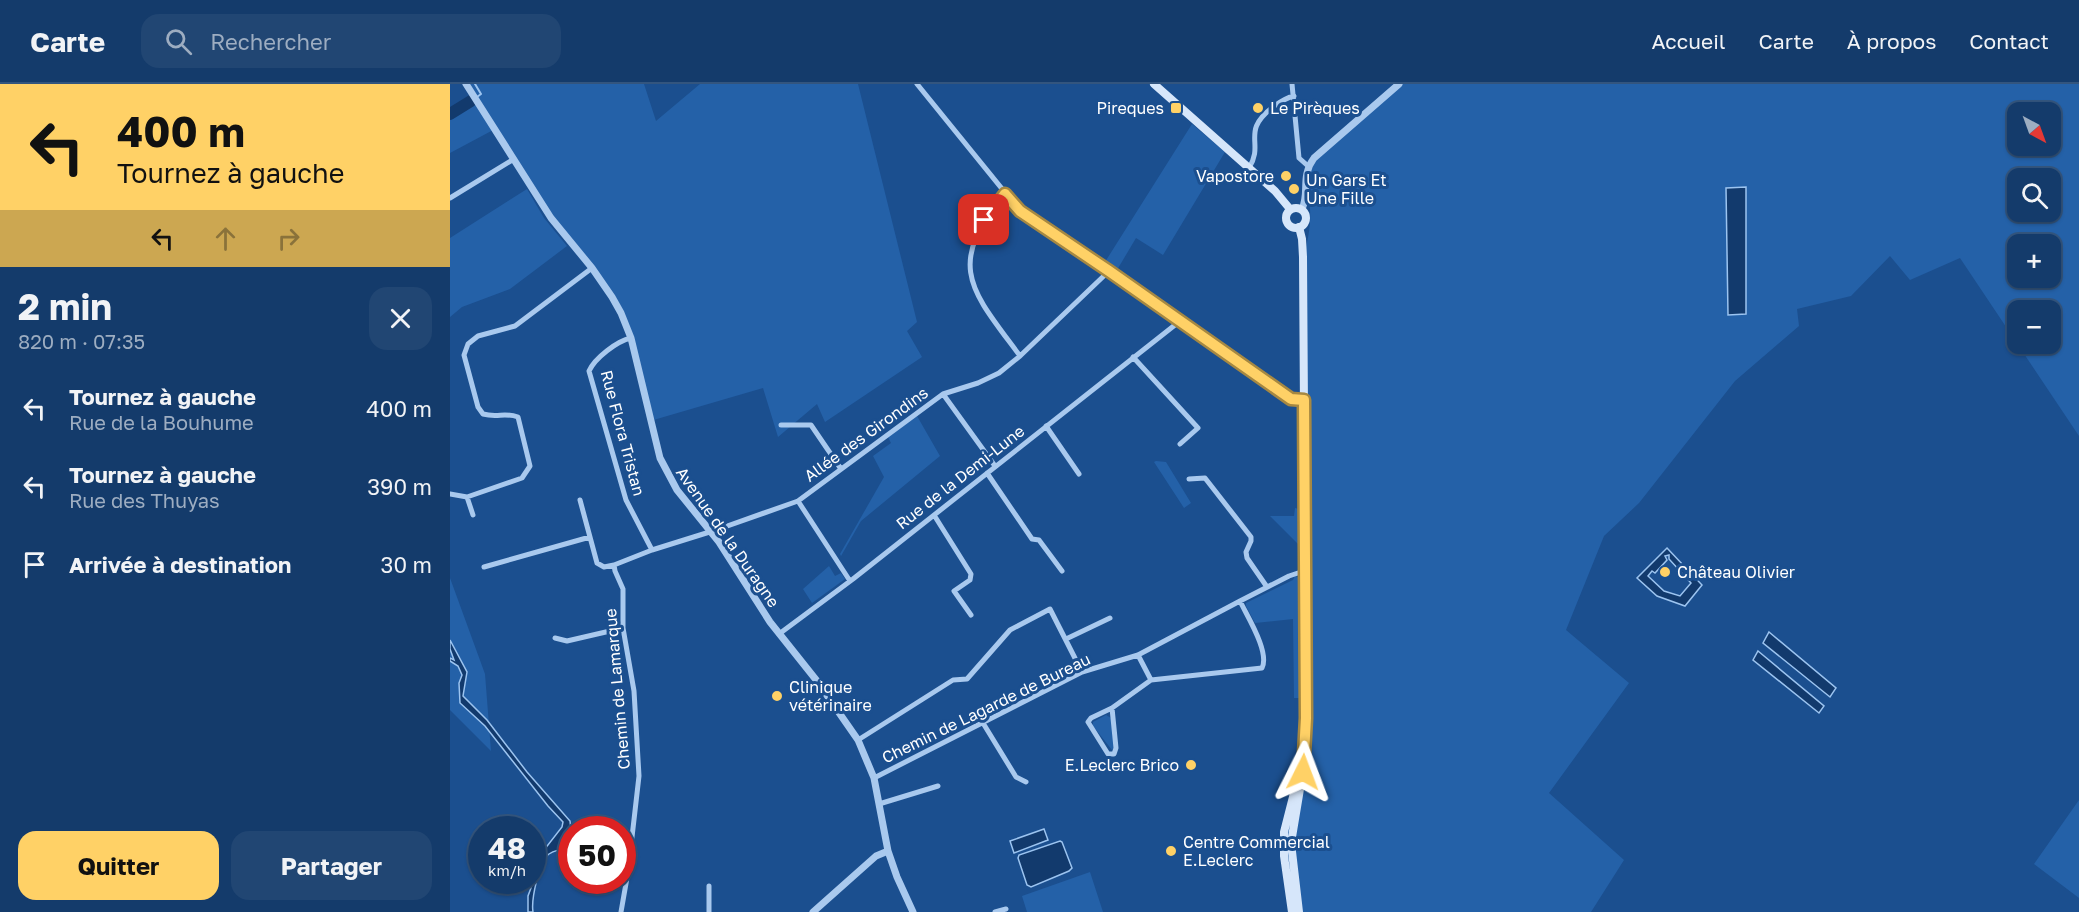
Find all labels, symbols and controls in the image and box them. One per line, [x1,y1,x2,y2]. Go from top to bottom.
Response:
search box [141,14,561,68]
text: Carte [30,25,105,58]
icon: search [162,25,195,58]
text: Rechercher [210,28,331,55]
text: Accueil [1652,28,1725,54]
text: Carte [1758,28,1814,54]
text: À propos [1847,28,1936,54]
text: Contact [1969,28,2049,54]
place label: Pireques [1097,98,1164,118]
place label: Le Pirèques [1270,98,1360,118]
marker: Pireques [1169,101,1183,115]
marker: Le Pirèques [1251,101,1265,115]
north arrow [2007,102,2061,156]
map controls [2007,102,2061,354]
text: 400 m [117,106,245,156]
icon: left [18,108,96,186]
text: Tournez à gauche [117,157,344,189]
place label: Vapostore [1196,166,1274,186]
button: search [2007,168,2061,222]
marker: Vapostore [1279,169,1293,183]
place label: Un Gars Et Une Fille [1306,170,1387,208]
marker: Un Gars Et Une Fille [1287,182,1301,196]
pin [958,194,1009,245]
icon: arrive [967,203,1000,236]
icon: left [146,222,179,255]
icon: ahead [209,222,242,255]
icon: right [272,222,305,255]
button: + [2007,234,2061,288]
text: 2 min [18,285,112,328]
button: close [369,287,432,350]
button: − [2007,300,2061,354]
text: 820 m · 07:35 [18,329,145,353]
street label: Rue Flora Tristan [597,368,649,498]
street label: Allée des Girondins [800,382,932,486]
text: Tournez à gauche [69,383,256,410]
icon: left [18,392,51,425]
text: 400 m [366,395,432,422]
text: Rue de la Bouhume [69,410,254,434]
street label: Rue de la Demi-Lune [892,421,1028,533]
text: Tournez à gauche [69,461,256,488]
street label: Avenue de la Duragne [672,463,784,611]
icon: left [18,470,51,503]
text: 390 m [367,473,432,500]
text: Rue des Thuyas [69,488,220,512]
icon: arrive [18,548,51,581]
text: Arrivée à destination [69,551,291,578]
text: 30 m [381,551,432,578]
place label: Château Olivier [1677,562,1795,582]
marker: Château Olivier [1658,565,1672,579]
street label: Chemin de Lamarque [600,608,634,770]
street label: Chemin de Lagarde de Bureau [879,649,1093,767]
place label: Clinique vétérinaire [789,677,872,715]
marker: Clinique vétérinaire [770,689,784,703]
position arrow [1271,740,1335,804]
place label: E.Leclerc Brico [1065,755,1179,775]
marker: E.Leclerc Brico [1184,758,1198,772]
speed limit sign: 50 [558,816,636,894]
text: 48 [488,830,526,866]
button: Quitter [18,831,219,900]
button: Partager [231,831,432,900]
place label: Centre Commercial E.Leclerc [1183,832,1330,870]
marker: Centre Commercial E.Leclerc [1164,844,1178,858]
text: km/h [488,861,526,879]

